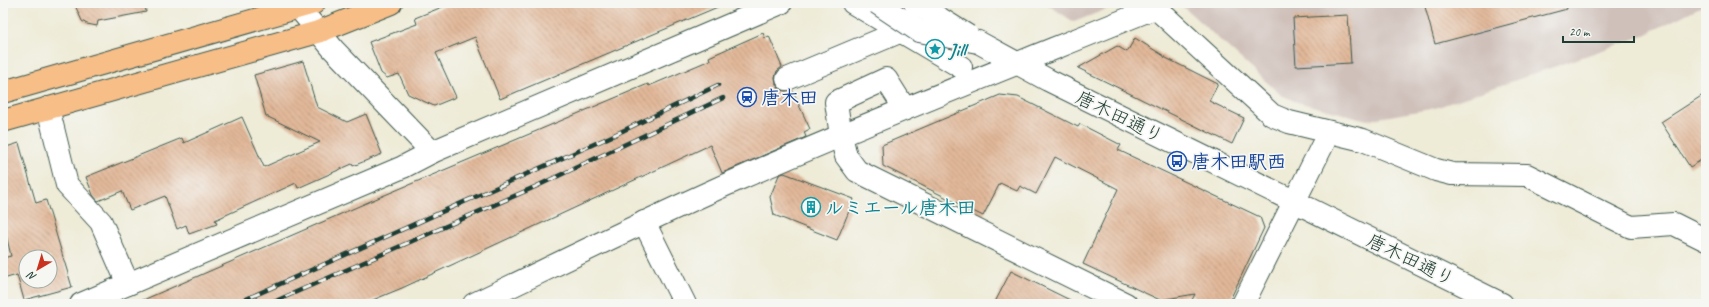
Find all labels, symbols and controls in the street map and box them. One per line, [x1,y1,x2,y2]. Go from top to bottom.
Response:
scale bar [1563,18,1634,44]
text: 20 m [1569,24,1591,40]
place icon: Jill [924,38,946,60]
place label: Jill [947,38,969,62]
street label: 唐木田通り [1072,85,1168,149]
station icon: 唐木田 [736,86,758,108]
place label: 唐木田 [761,86,818,110]
bus stop icon: 唐木田駅西 [1166,150,1188,172]
place label: 唐木田駅西 [1191,150,1286,174]
building icon: ルミエール唐木田 [800,196,822,218]
place label: ルミエール唐木田 [825,196,976,220]
street label: 唐木田通り [1363,228,1459,292]
north arrow [18,249,58,289]
text: N [23,268,39,284]

